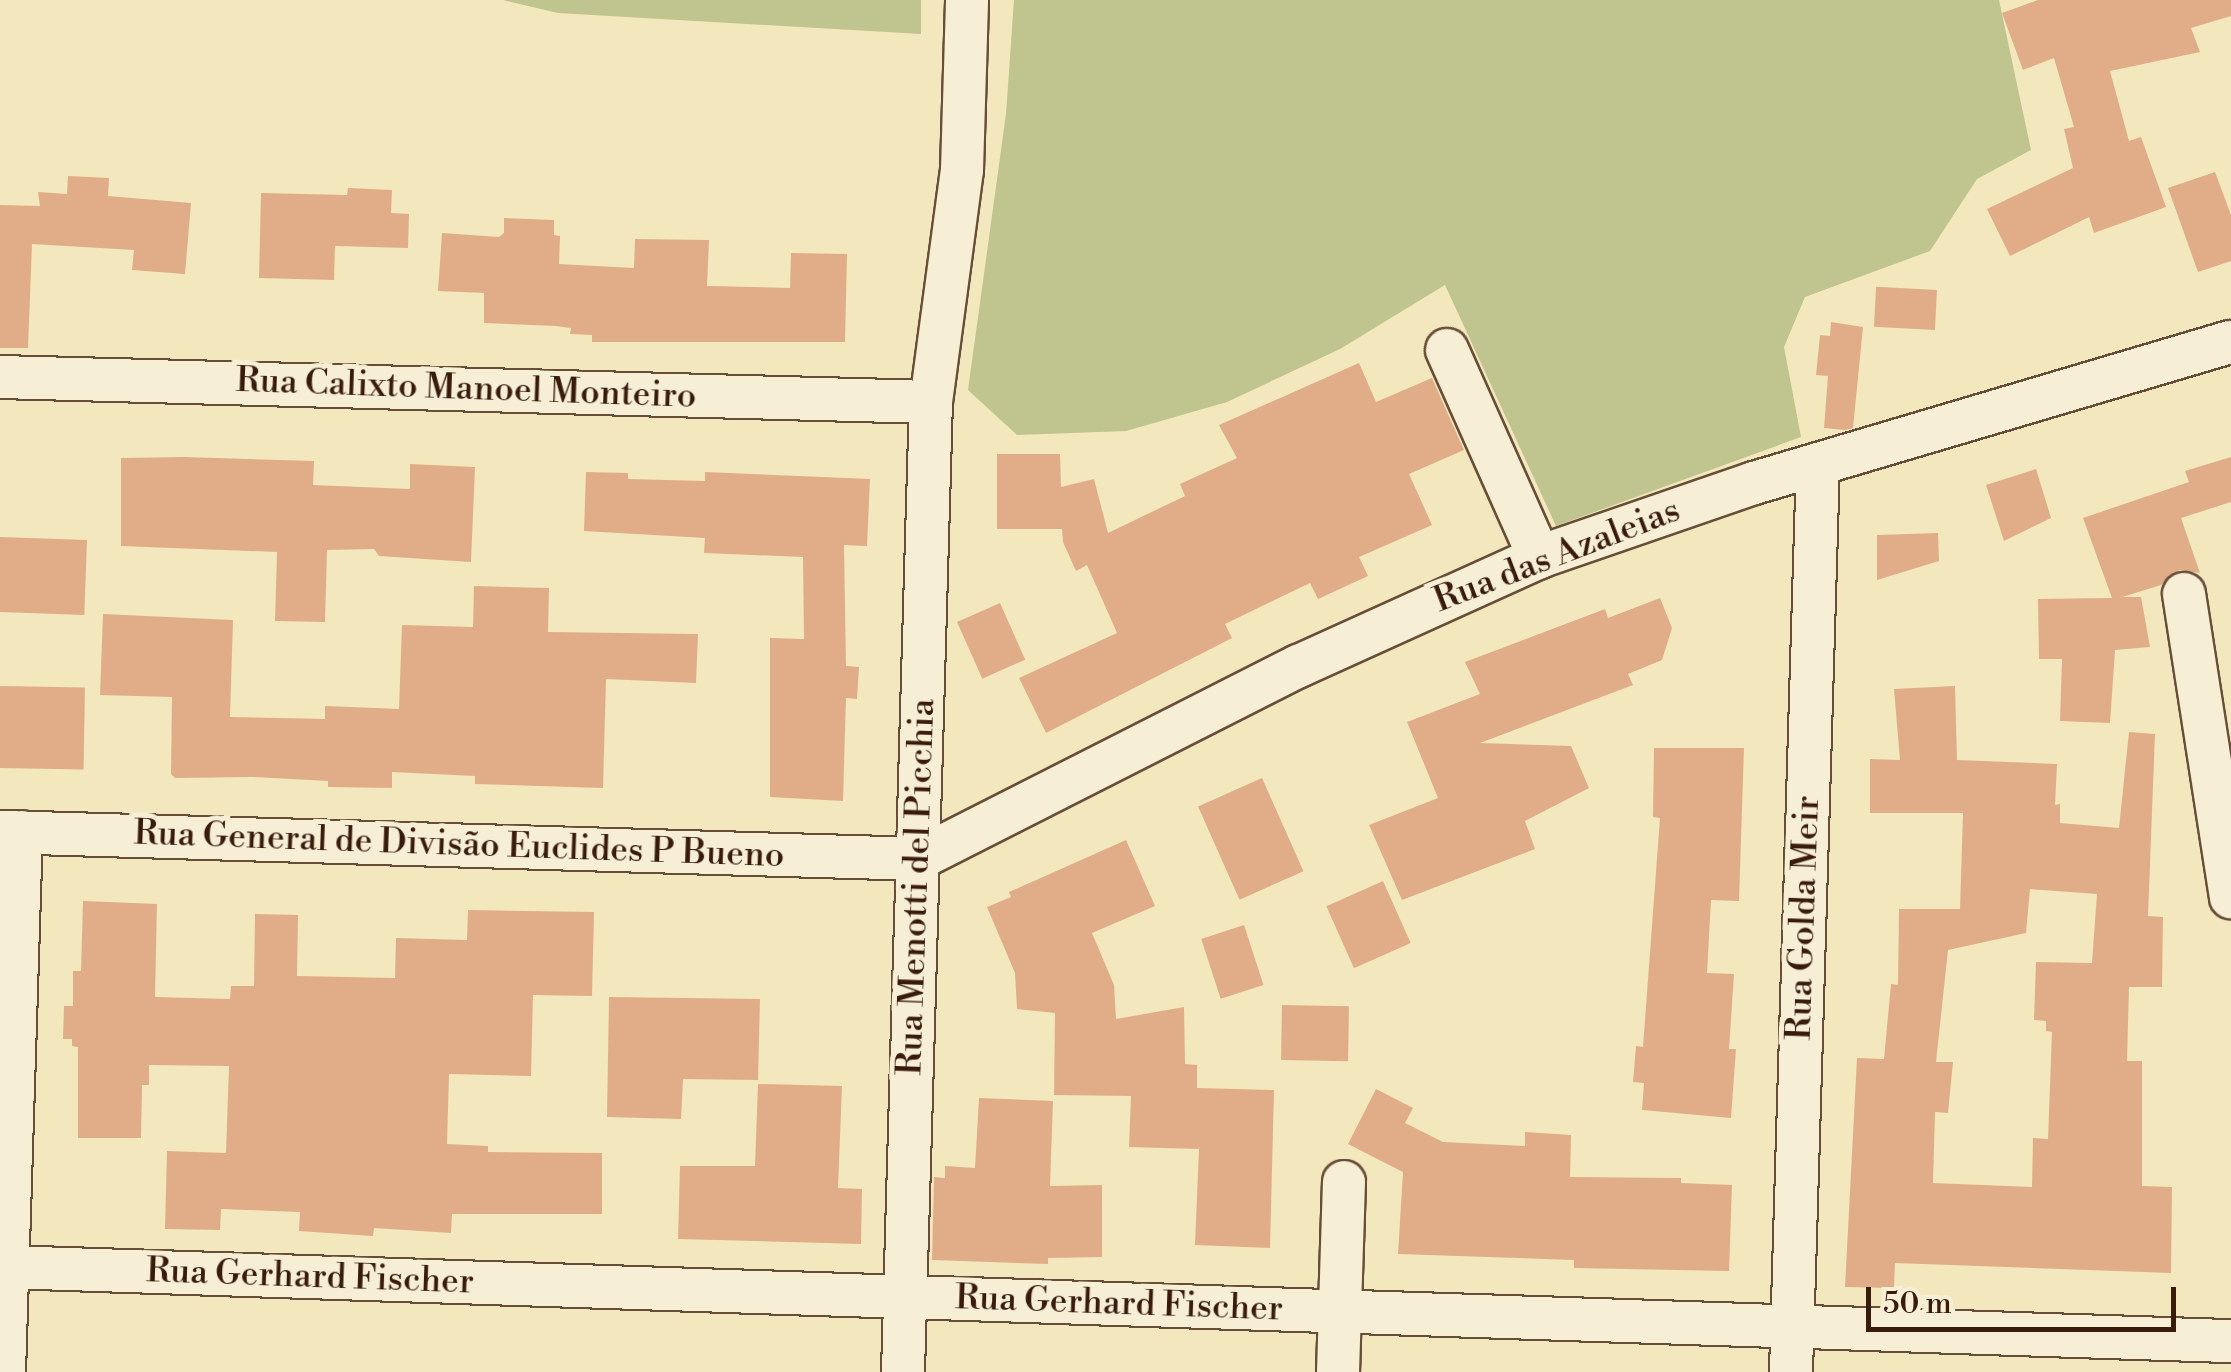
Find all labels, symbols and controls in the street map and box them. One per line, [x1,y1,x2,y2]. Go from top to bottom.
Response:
street label: Rua Calixto Manoel Monteiro [235,360,697,418]
street label: Rua das Azaleias [1428,490,1686,622]
street label: Rua Menotti del Picchia [889,698,945,1076]
street label: Rua Golda Meir [1779,795,1829,1041]
street label: Rua General de Divisão Euclides P Bueno [133,813,785,877]
street label: Rua Gerhard Fischer [145,1250,475,1304]
scale bar [1871,1267,2181,1329]
street label: Rua Gerhard Fischer [954,1277,1284,1331]
text: 50 m [1883,1285,1952,1323]

